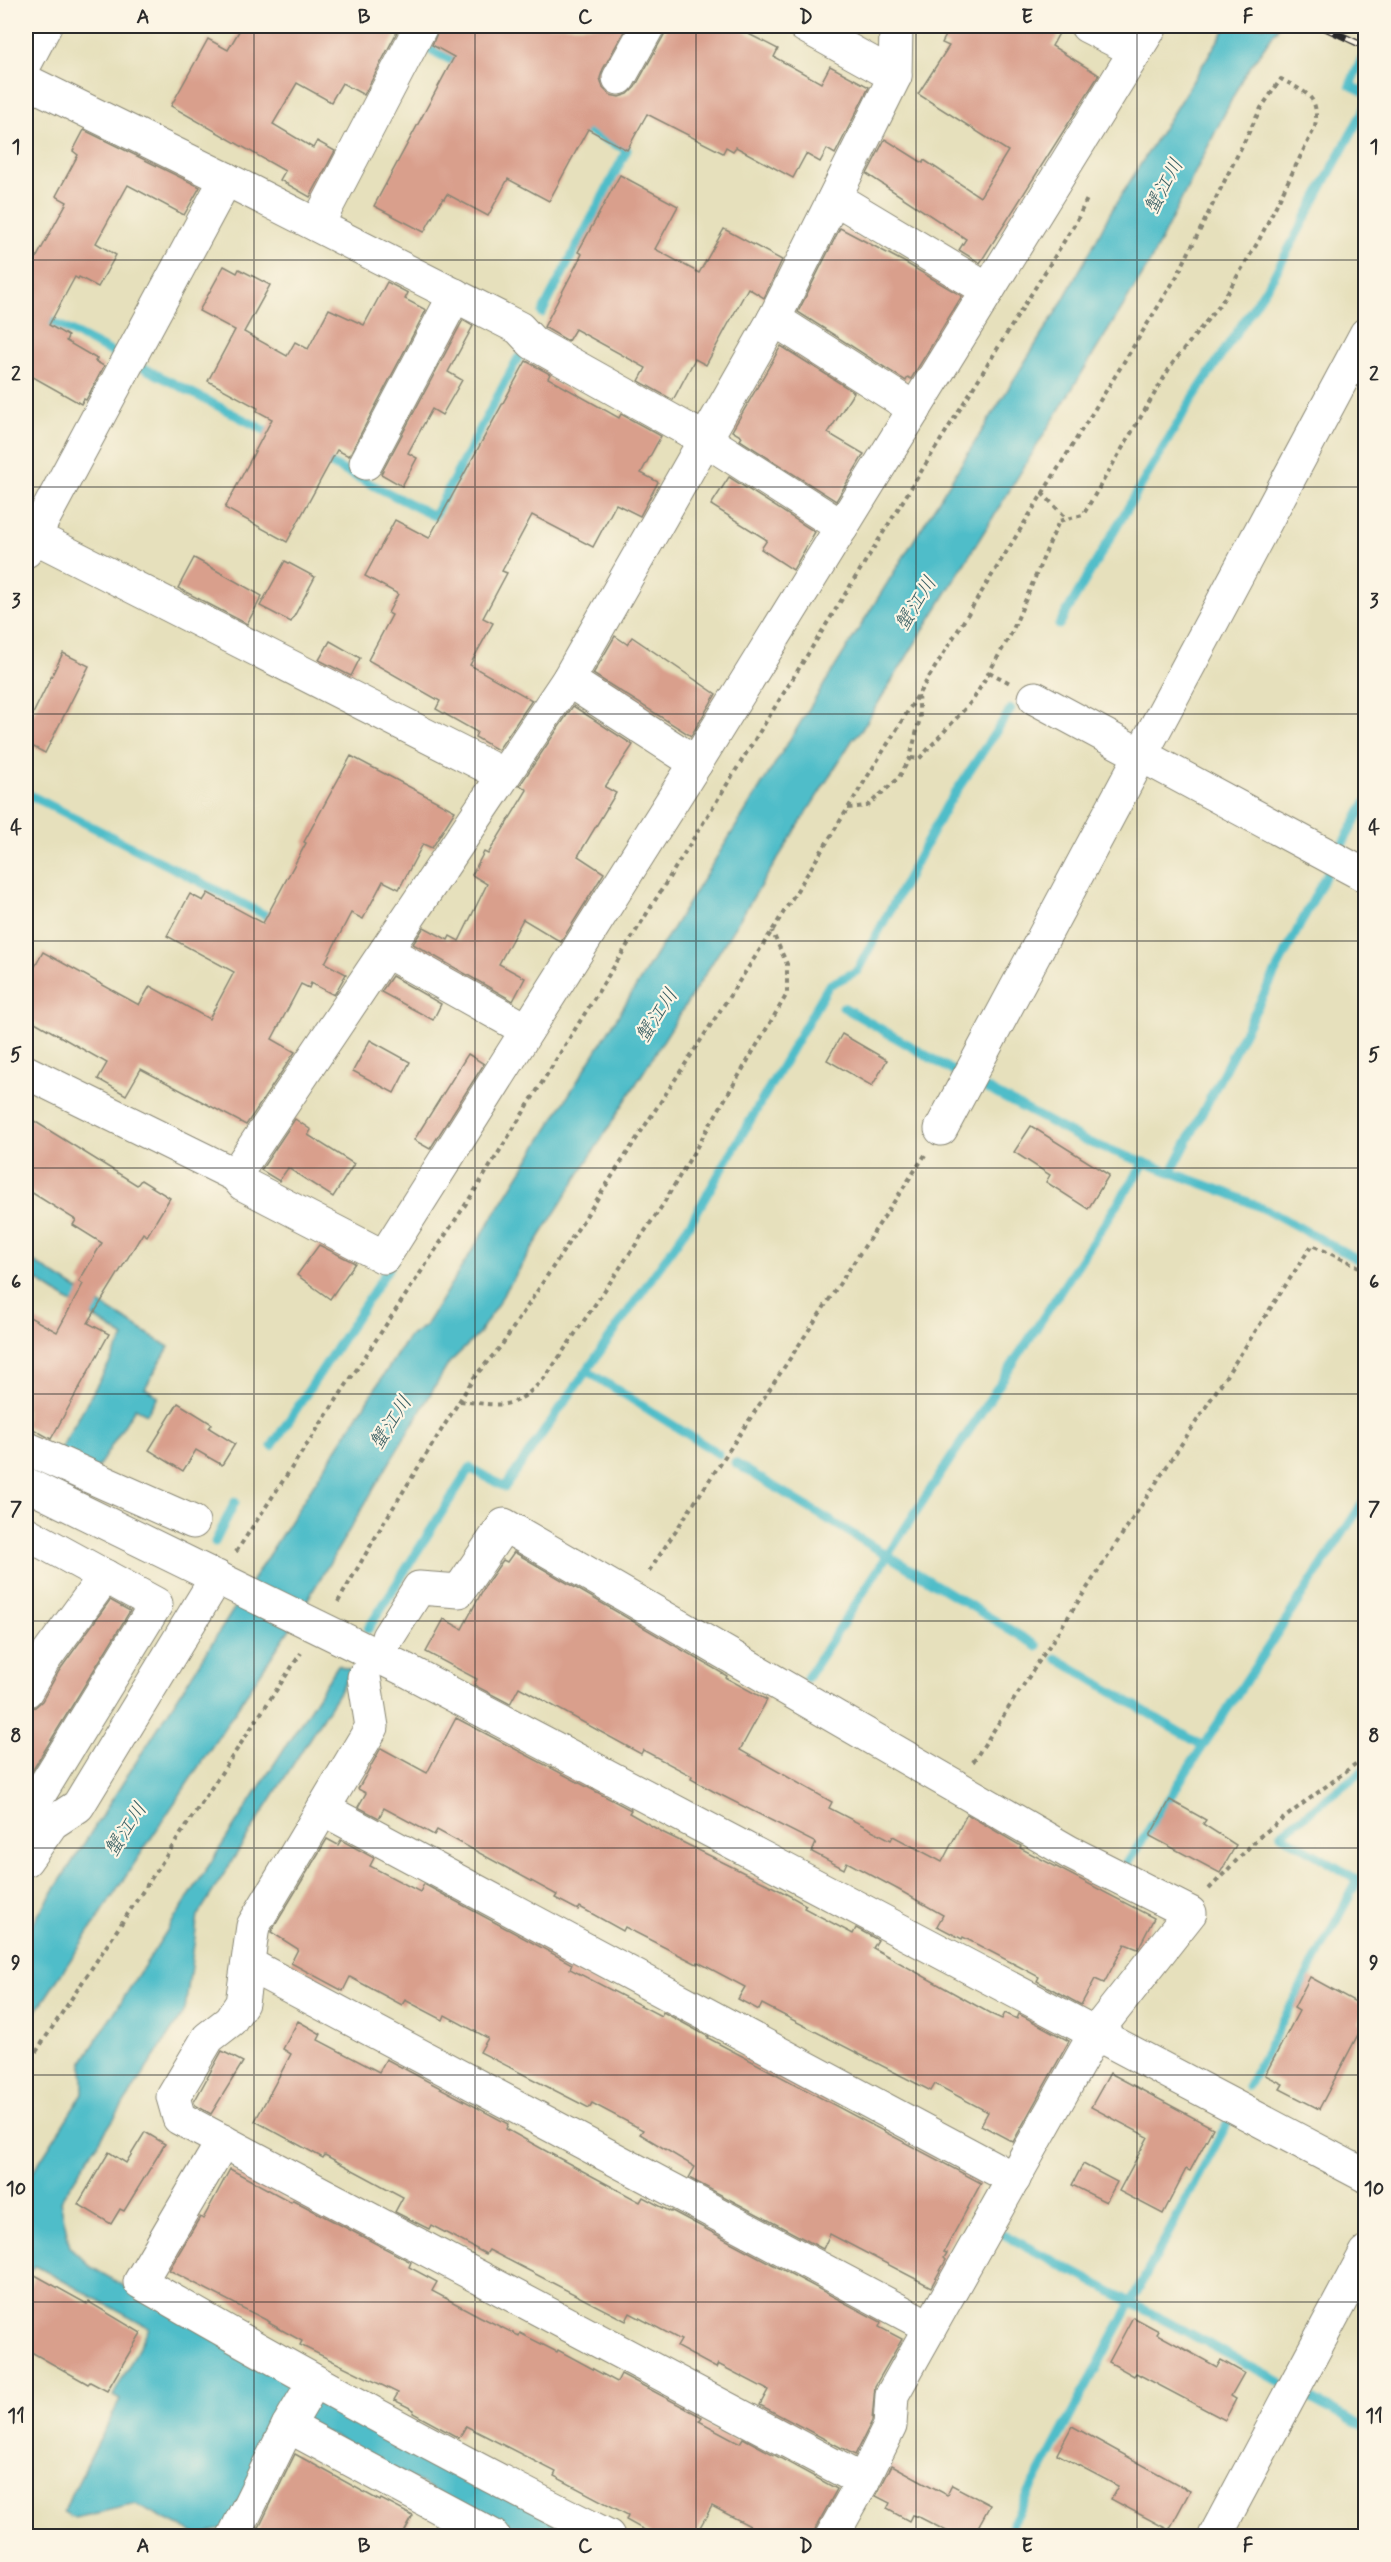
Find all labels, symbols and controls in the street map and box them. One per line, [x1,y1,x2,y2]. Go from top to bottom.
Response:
text: A [136,4,150,31]
text: B [358,4,371,31]
text: C [578,4,593,31]
text: D [799,4,813,31]
text: E [1021,4,1033,31]
text: F [1243,4,1254,31]
text: 1 [12,134,20,161]
text: 1 [1370,134,1378,161]
water label: 蟹江川 [1138,154,1190,220]
text: 2 [11,361,21,388]
text: 2 [1369,361,1379,388]
water label: 蟹江川 [889,571,944,636]
text: 3 [11,588,21,615]
text: 3 [1369,588,1379,615]
text: 4 [10,815,22,842]
text: 4 [1368,815,1380,842]
water label: 蟹江川 [630,983,685,1048]
text: 5 [10,1042,22,1069]
text: 5 [1368,1042,1380,1069]
text: 6 [11,1269,21,1296]
text: 6 [1369,1269,1379,1296]
water label: 蟹江川 [364,1390,419,1455]
text: 7 [10,1496,22,1523]
text: 7 [1368,1496,1380,1523]
text: 8 [10,1723,22,1750]
text: 8 [1368,1723,1380,1750]
water label: 蟹江川 [99,1797,154,1862]
text: 9 [11,1950,21,1977]
text: 9 [1369,1950,1379,1977]
text: 10 [6,2176,26,2203]
text: 10 [1364,2176,1384,2203]
text: 11 [7,2403,25,2430]
text: 11 [1365,2403,1383,2430]
text: A [136,2533,150,2560]
text: B [358,2533,371,2560]
text: C [578,2533,593,2560]
text: D [799,2533,813,2560]
text: E [1021,2533,1033,2560]
text: F [1243,2533,1254,2560]

